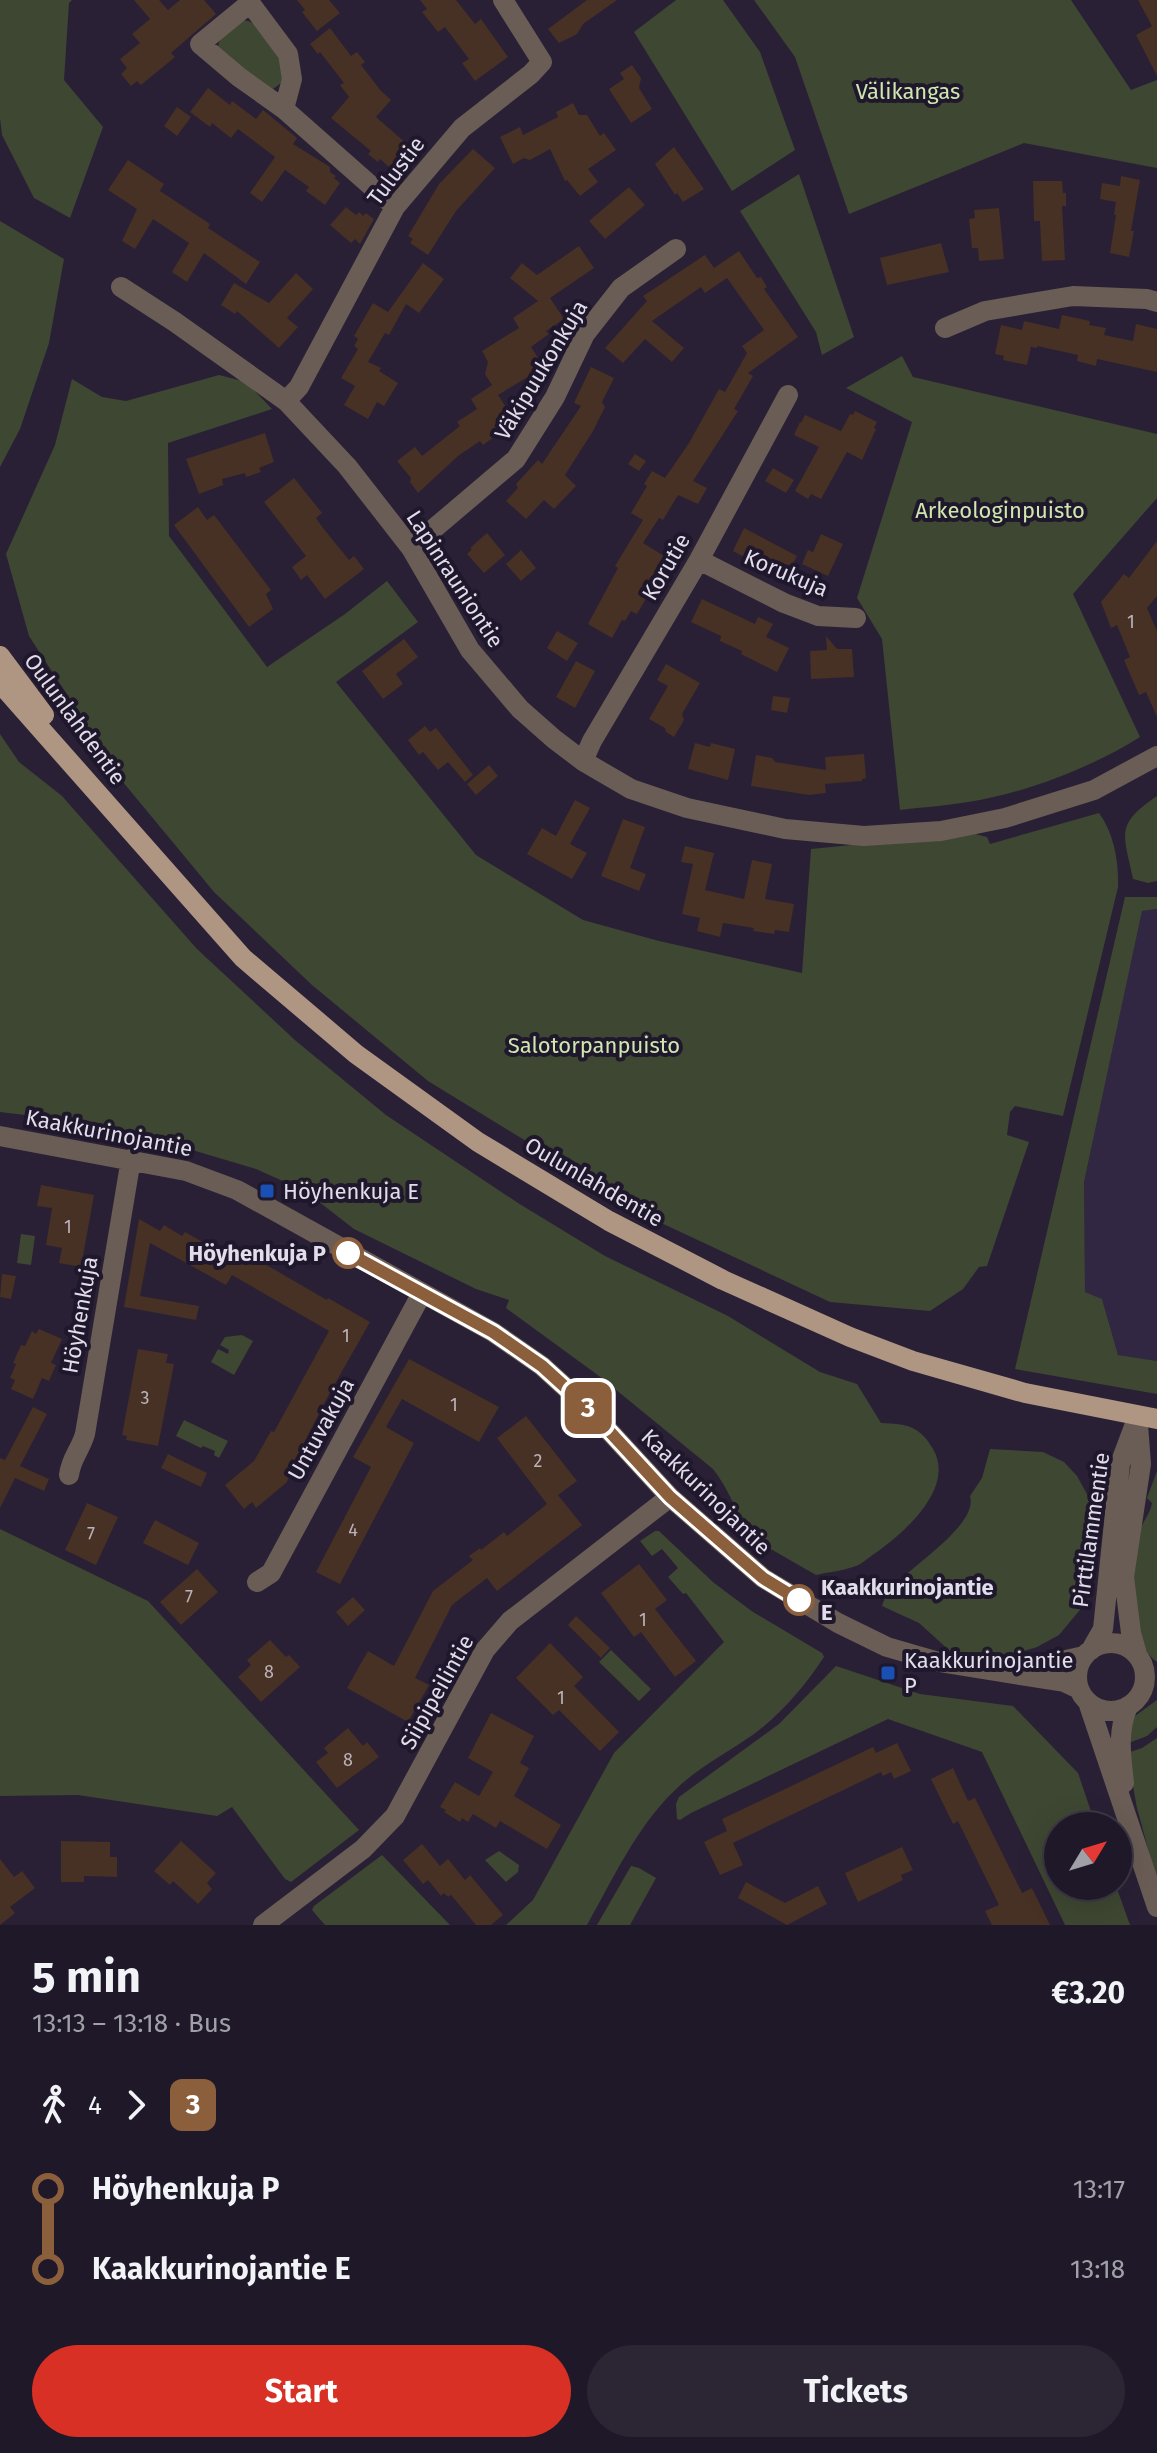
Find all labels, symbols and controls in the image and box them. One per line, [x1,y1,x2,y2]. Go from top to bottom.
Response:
park label: Välikangas [856,78,960,105]
street label: Tulustie [361,131,431,211]
street label: Väkipuukonkuja [489,295,593,445]
park label: Arkeologinpuisto [915,497,1085,524]
street label: Lapinrauniontie [401,505,509,653]
street label: Korutie [636,529,696,605]
street label: Korukuja [740,543,832,603]
house number: 1 [1127,611,1135,633]
street label: Oulunlahdentie [18,648,132,790]
park label: Salotorpanpuisto [508,1032,680,1059]
street label: Kaakkurinojantie [23,1104,195,1162]
street label: Oulunlahdentie [520,1131,668,1233]
place label: Höyhenkuja E [283,1178,419,1205]
marker: Höyhenkuja E [258,1182,276,1200]
house number: 1 [64,1216,72,1238]
marker: Höyhenkuja P [333,1238,363,1268]
place label: Höyhenkuja P [189,1240,326,1267]
street label: Höyhenkuja [56,1254,104,1376]
house number: 1 [342,1325,350,1347]
street label: Untuvakuja [282,1373,360,1485]
line badge: 3 [562,1382,614,1434]
house number: 3 [141,1387,149,1409]
text: 3 [581,1391,595,1424]
house number: 1 [450,1394,458,1416]
street label: Kaakkurinojantie [636,1423,776,1561]
house number: 2 [534,1450,543,1472]
street label: Pirttilammentie [1067,1451,1115,1609]
house number: 4 [348,1519,358,1541]
house number: 7 [87,1523,95,1545]
place label: Kaakkurinojantie E [821,1574,994,1626]
marker: Kaakkurinojantie E [784,1585,814,1615]
house number: 7 [185,1586,193,1608]
house number: 1 [639,1609,647,1631]
street label: Siipipeilintie [394,1630,480,1754]
place label: Kaakkurinojantie P [904,1647,1073,1699]
house number: 8 [264,1661,274,1683]
marker: Kaakkurinojantie P [879,1664,897,1682]
house number: 1 [557,1687,565,1709]
house number: 8 [343,1749,353,1771]
north arrow [1044,1812,1132,1900]
map controls [1044,1812,1132,1900]
text: 5 min [32,1951,141,2004]
text: €3.20 [1051,1975,1125,2011]
text: 13:13 – 13:18 · Bus [32,2008,231,2039]
icon: walk [32,2083,76,2127]
icon: forward [114,2083,158,2127]
text: 3 [186,2088,200,2121]
text: 4 [88,2090,102,2121]
text: Höyhenkuja P [92,2171,279,2207]
text: 13:17 [1073,2174,1125,2205]
text: Kaakkurinojantie E [92,2251,350,2287]
text: 13:18 [1070,2254,1125,2285]
button: Start [32,2345,571,2437]
button: Tickets [587,2345,1125,2437]

